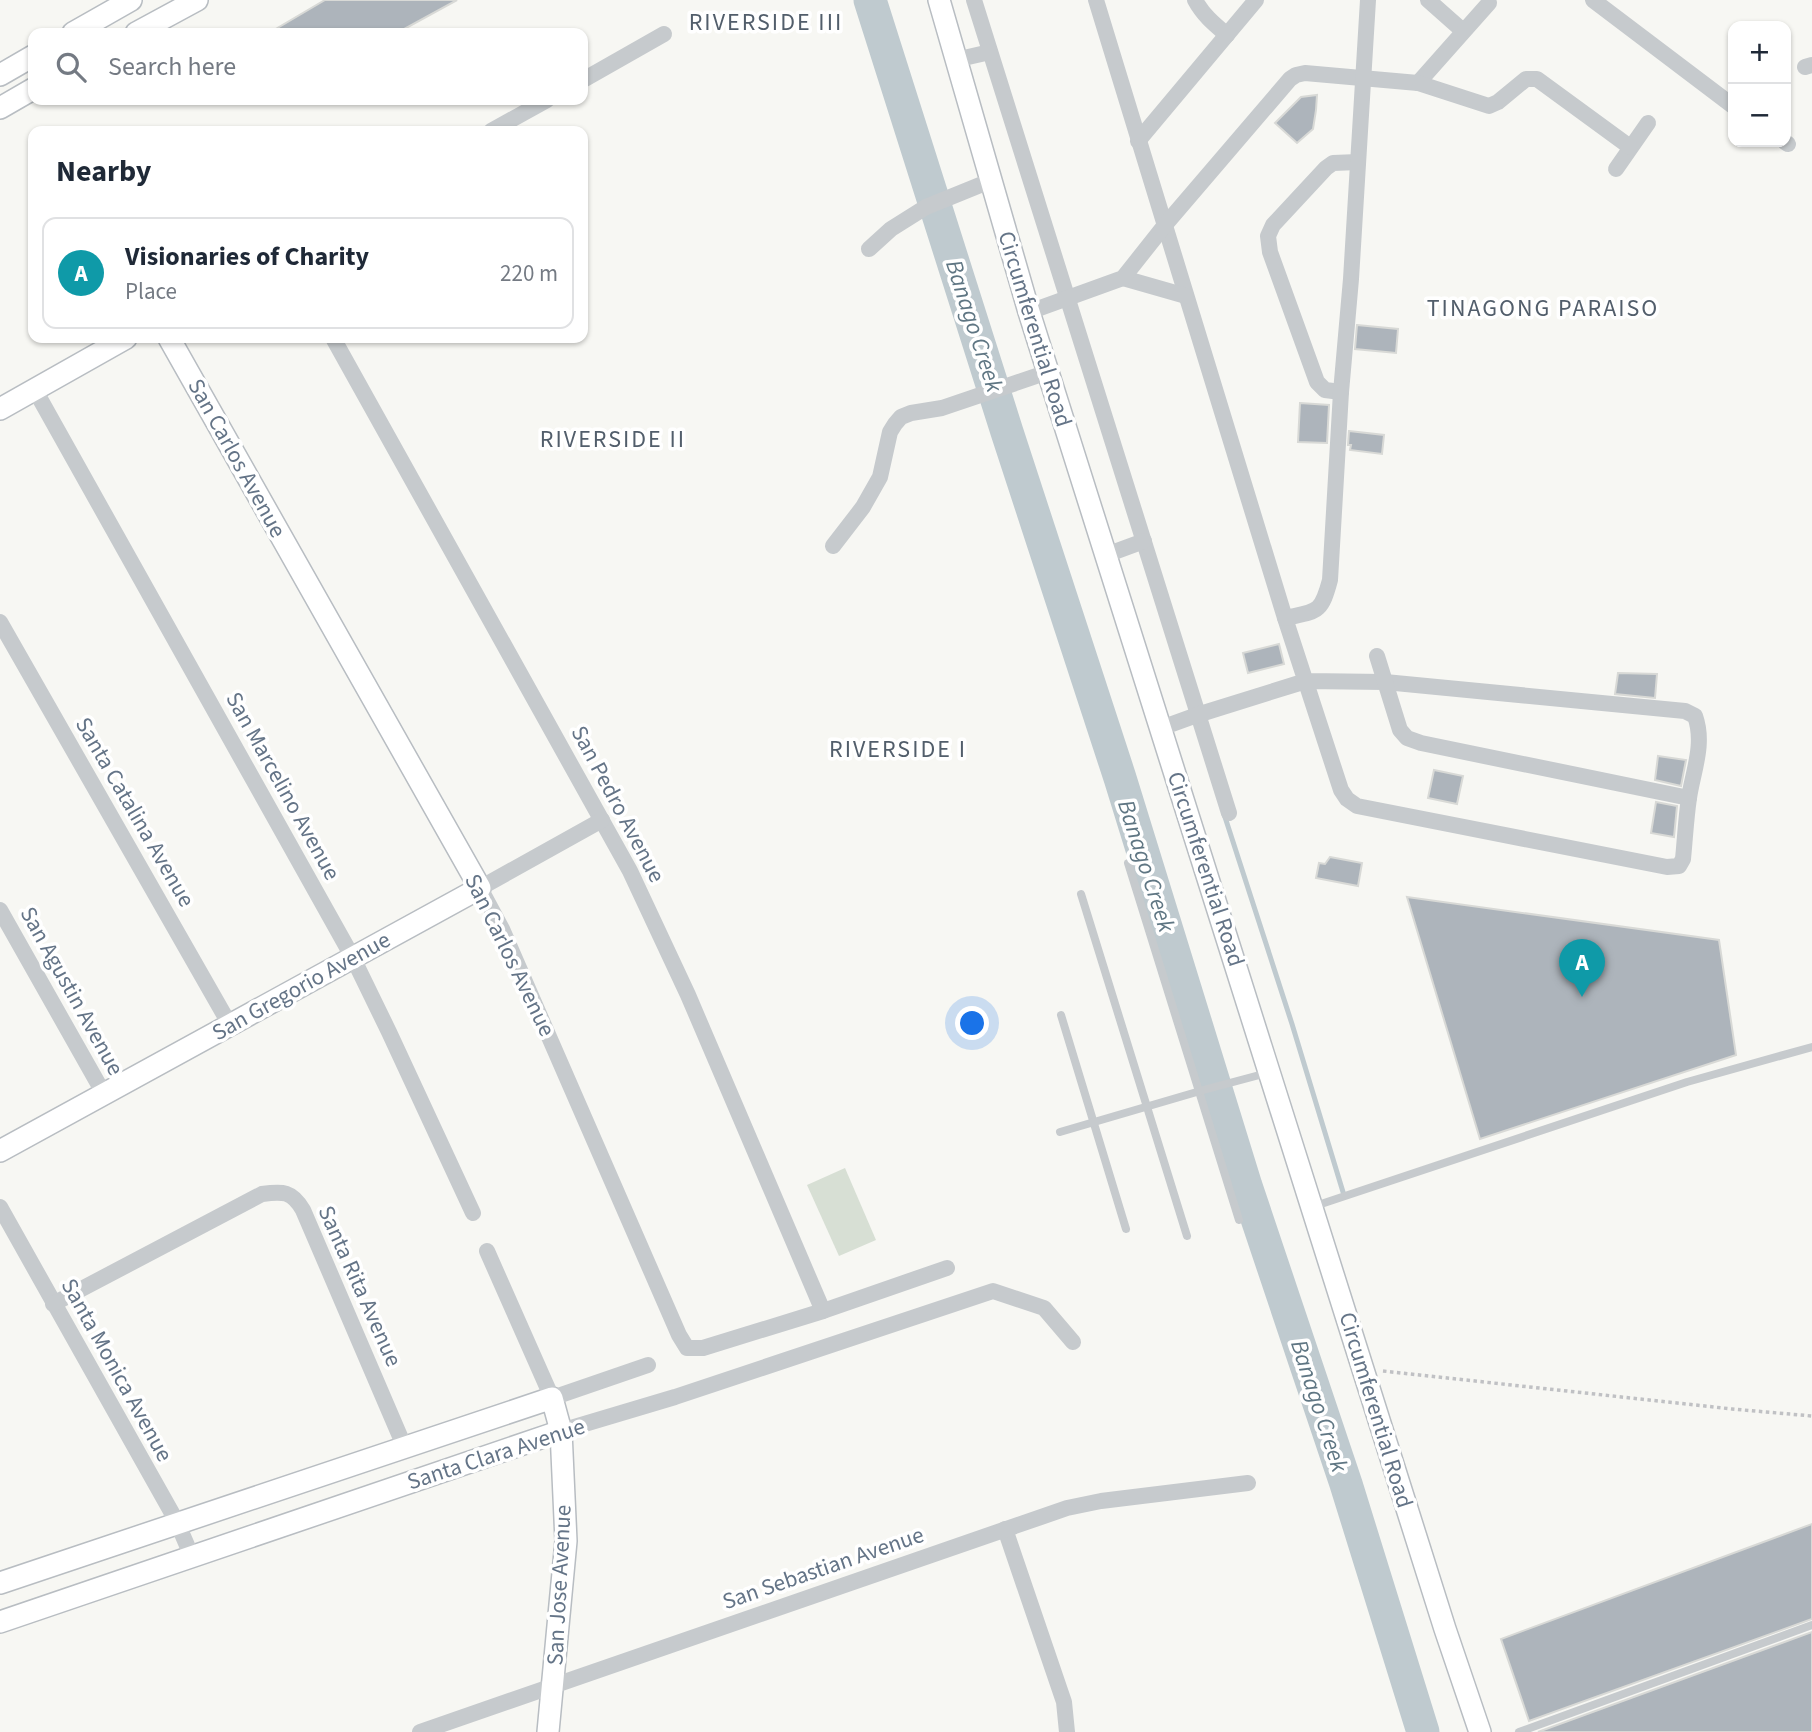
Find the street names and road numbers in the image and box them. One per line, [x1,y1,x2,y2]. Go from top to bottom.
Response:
street label: Circumferential Road [990,227,1080,431]
street label: San Carlos Avenue [180,373,294,543]
street label: San Marcelino Avenue [218,686,348,886]
street label: Santa Catalina Avenue [67,711,203,913]
street label: San Pedro Avenue [563,720,673,888]
street label: Circumferential Road [1159,767,1253,971]
street label: San Carlos Avenue [456,868,564,1042]
street label: San Agustin Avenue [12,901,132,1081]
street label: San Gregorio Avenue [206,923,396,1049]
street label: Santa Rita Avenue [310,1200,410,1372]
street label: Santa Monica Avenue [53,1272,181,1468]
street label: Circumferential Road [1331,1308,1421,1512]
street label: Santa Clara Avenue [403,1410,589,1498]
street label: San Jose Avenue [538,1504,580,1666]
street label: San Sebastian Avenue [718,1518,928,1618]

